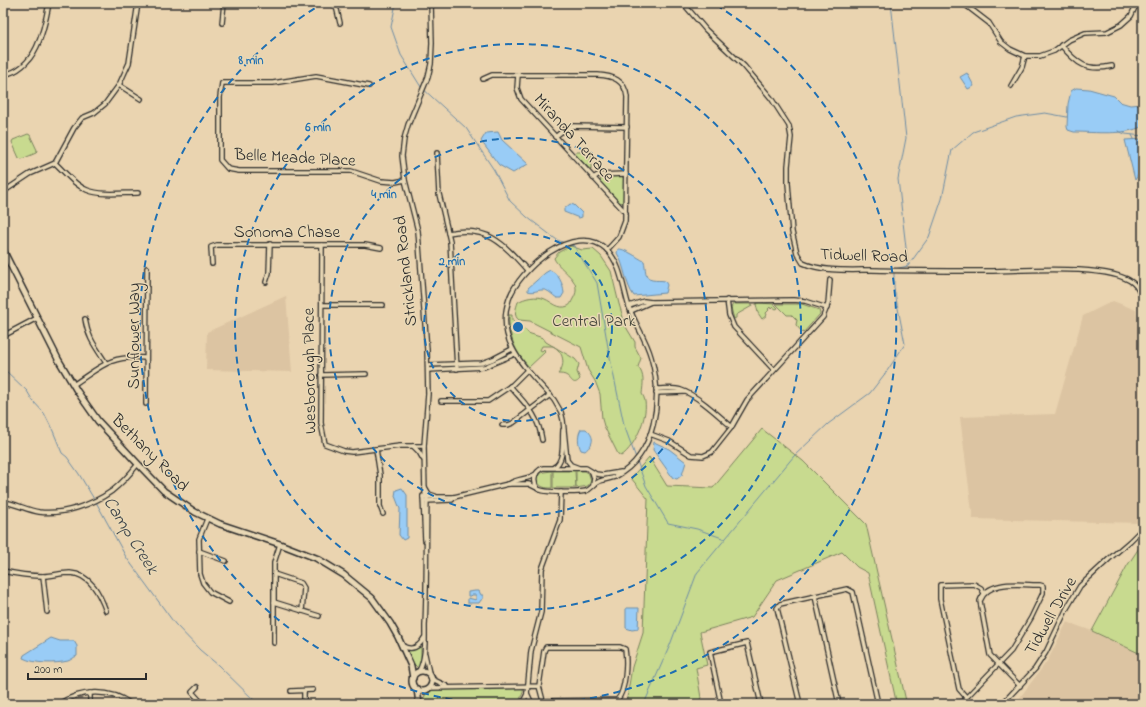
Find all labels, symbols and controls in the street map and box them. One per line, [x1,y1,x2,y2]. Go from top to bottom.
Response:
text: 8 min [238,52,264,70]
street label: Miranda Terrace [527,88,621,188]
text: 6 min [304,119,331,137]
street label: Belle Meade Place [233,142,357,174]
text: 4 min [370,186,397,204]
street label: Strickland Road [388,214,424,328]
street label: Sonoma Chase [234,220,341,245]
street label: Tidwell Road [820,242,909,270]
text: 2 min [438,253,465,271]
street label: Sunflower Way [122,283,148,389]
street label: Wesborough Place [296,307,326,434]
park label: Central Park [552,309,636,334]
centre of rings [511,320,525,334]
street label: Bethany Road [104,408,195,499]
water label: Camp Creek [96,492,165,581]
street label: Tidwell Drive [1019,572,1084,660]
scale bar [28,655,146,681]
text: 200 m [34,661,63,679]

